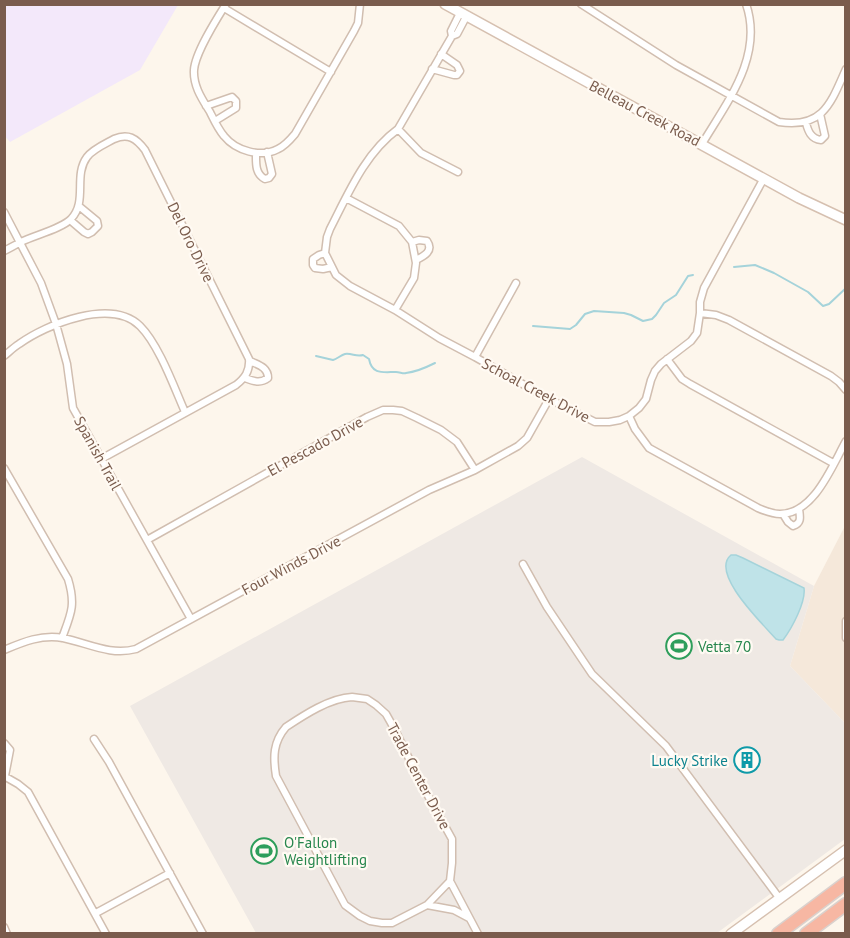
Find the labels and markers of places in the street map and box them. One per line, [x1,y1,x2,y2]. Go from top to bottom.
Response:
sports icon: Vetta 70 [664,631,694,661]
place label: Vetta 70 [697,637,751,656]
building icon: Lucky Strike [732,745,762,775]
place label: Lucky Strike [651,751,728,770]
place label: O'Fallon Weightlifting [284,833,367,869]
sports icon: O'Fallon Weightlifting [249,836,279,866]

